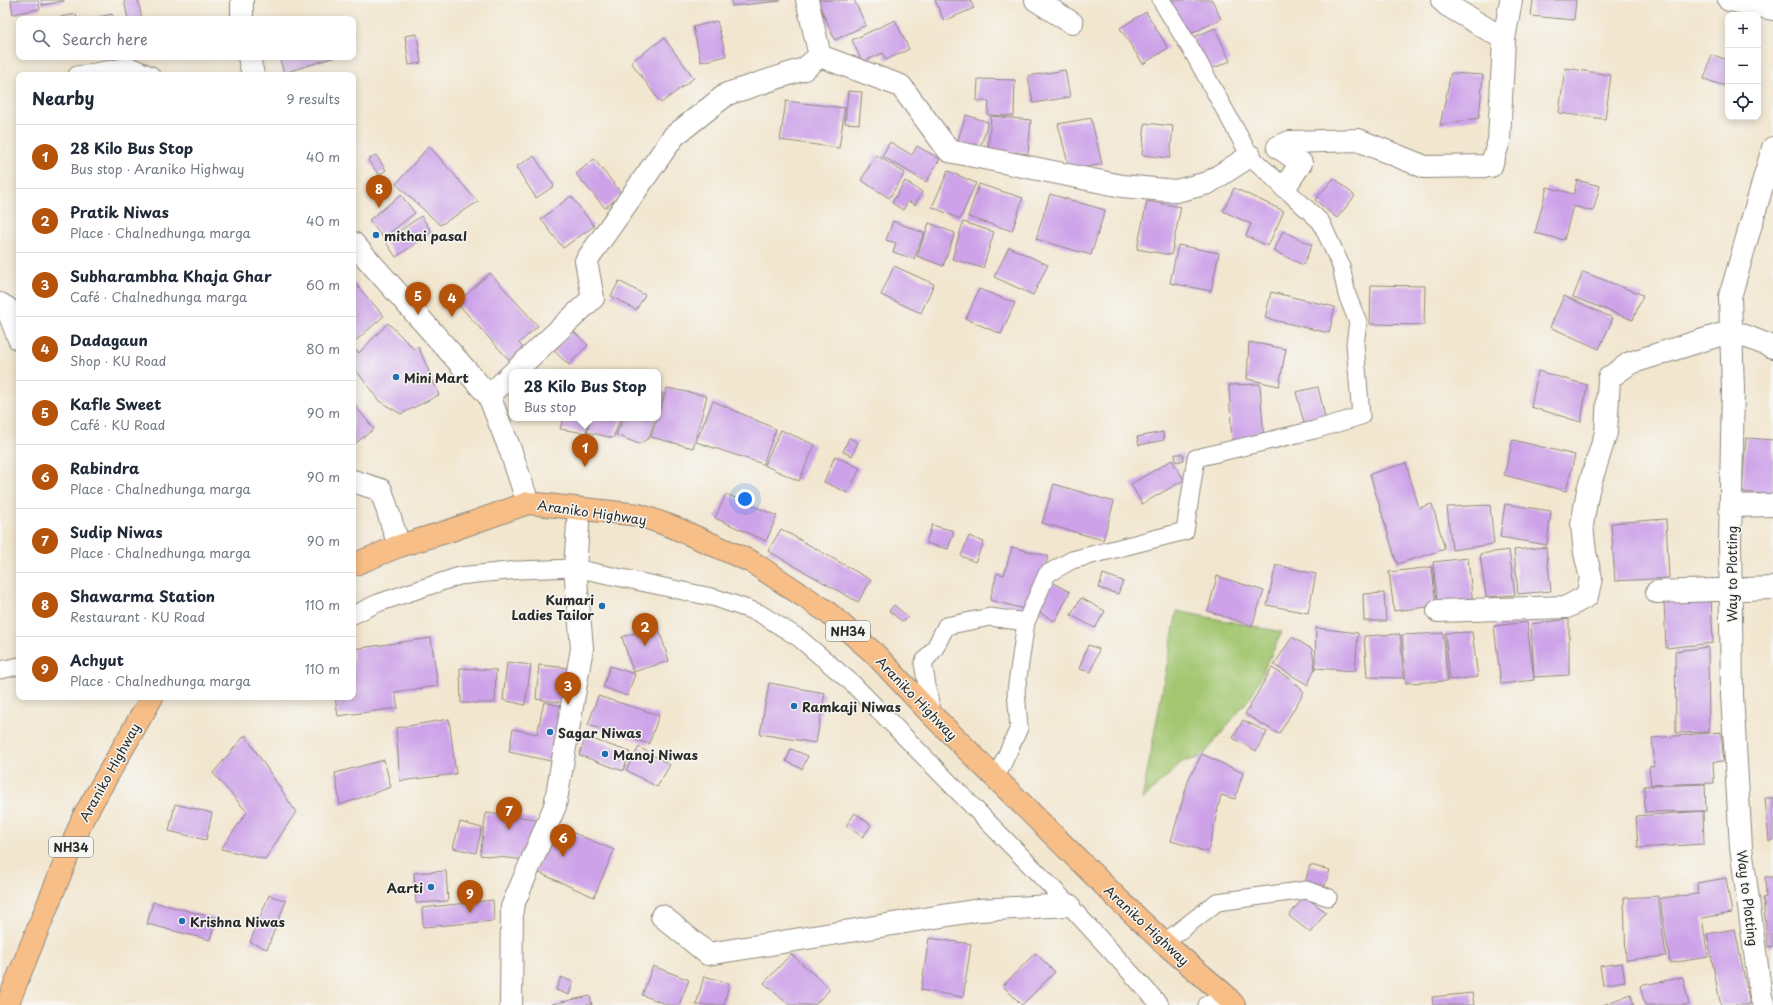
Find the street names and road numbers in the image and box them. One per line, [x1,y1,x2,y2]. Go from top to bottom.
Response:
street label: Araniko Highway [536,495,648,529]
street label: Way to Plotting [1722,526,1741,622]
road number: NH34 [826,621,870,641]
street label: Araniko Highway [872,652,962,744]
street label: Araniko Highway [74,719,144,825]
road number: NH34 [49,837,93,857]
street label: Way to Plotting [1733,849,1763,947]
street label: Araniko Highway [1100,881,1194,969]

